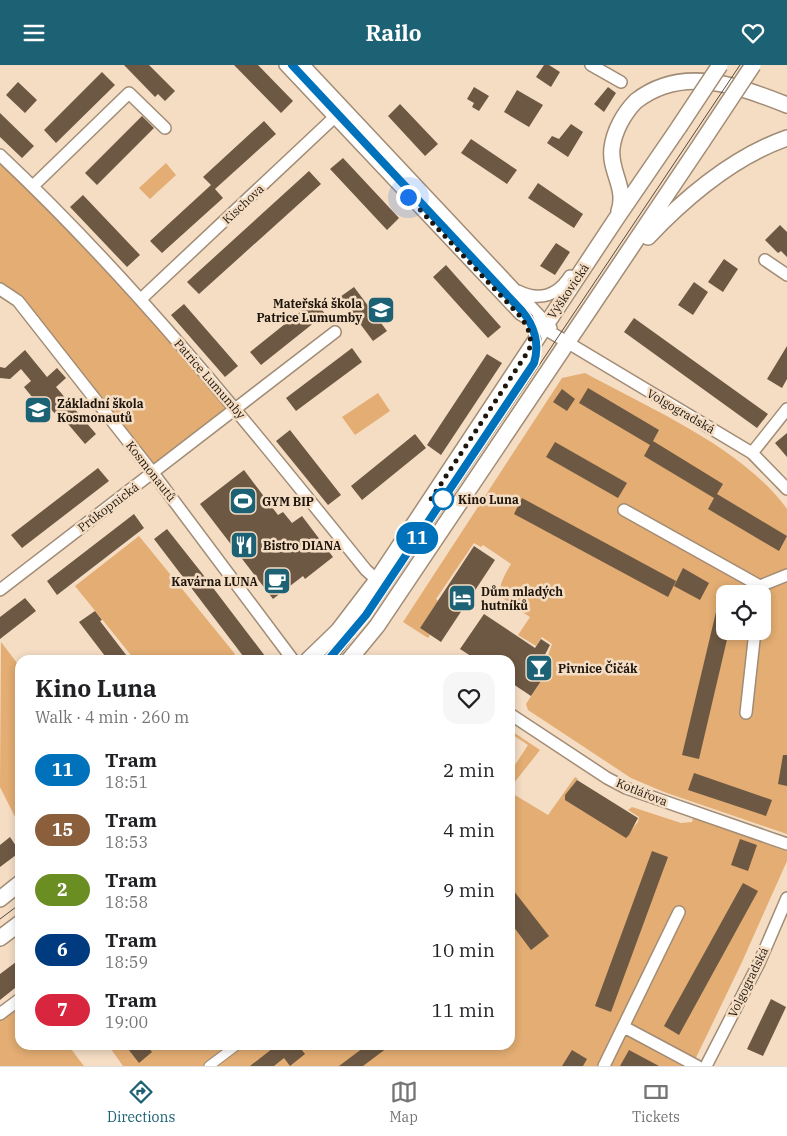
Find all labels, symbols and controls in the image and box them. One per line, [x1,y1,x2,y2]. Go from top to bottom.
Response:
text: Railo [365,18,422,47]
icon: menu [20,19,48,47]
icon: heart [739,19,767,47]
street label: Kischova [219,181,267,227]
your location [396,185,421,210]
street label: Výškovická [544,260,592,321]
school or university icon: Mateřská škola Patrice Lumumby [366,295,396,325]
place label: Mateřská škola Patrice Lumumby [256,296,362,325]
street label: Patrice Lumumby [171,336,249,422]
street label: Volgogradská [644,386,718,437]
school or university icon: Základní škola Kosmonautů [23,395,53,425]
place label: Základní škola Kosmonautů [57,396,144,425]
street label: Kosmonautů [123,438,180,505]
street label: Průkopnická [75,479,142,535]
sports icon: GYM BIP [228,486,258,516]
marker: Kino Luna [432,488,454,510]
place label: Kino Luna [458,492,519,507]
place label: GYM BIP [262,494,314,509]
line badge: 11 [394,522,440,554]
text: 11 [406,526,428,549]
restaurant icon: Bistro DIANA [229,530,259,560]
place label: Bistro DIANA [263,538,342,553]
cafe icon: Kavárna LUNA [262,566,292,596]
place label: Kavárna LUNA [171,574,259,589]
hotel icon: Dům mladých hutníků [447,583,477,613]
place label: Dům mladých hutníků [481,584,563,613]
map controls [716,585,771,640]
button: locate [716,585,771,640]
bar icon: Pivnice Čičák [524,653,554,683]
place label: Pivnice Čičák [558,660,638,676]
text: Kino Luna [35,672,157,704]
button: heart [443,672,495,724]
text: Walk · 4 min · 260 m [35,707,189,727]
text: Tram [105,748,157,772]
text: 11 [52,758,73,781]
text: 2 min [443,758,495,782]
text: 18:51 [105,772,148,792]
street label: Kotlářova [614,775,670,809]
text: Tram [105,808,157,832]
text: 15 [52,818,73,841]
text: 4 min [443,818,495,842]
text: 18:53 [105,832,148,852]
text: Tram [105,868,157,892]
text: 2 [57,878,68,901]
text: 9 min [443,878,495,902]
text: 18:58 [105,892,148,912]
text: Tram [105,928,157,952]
text: 6 [57,938,68,961]
text: 10 min [432,938,495,962]
street label: Volgogradská [725,944,772,1019]
text: 18:59 [105,952,148,972]
text: Tram [105,988,157,1012]
text: 7 [57,998,68,1021]
text: 11 min [432,998,495,1022]
text: 19:00 [105,1012,148,1032]
tab: Directions [107,1078,175,1126]
tab: Map [389,1078,418,1126]
tab: Tickets [632,1078,680,1126]

